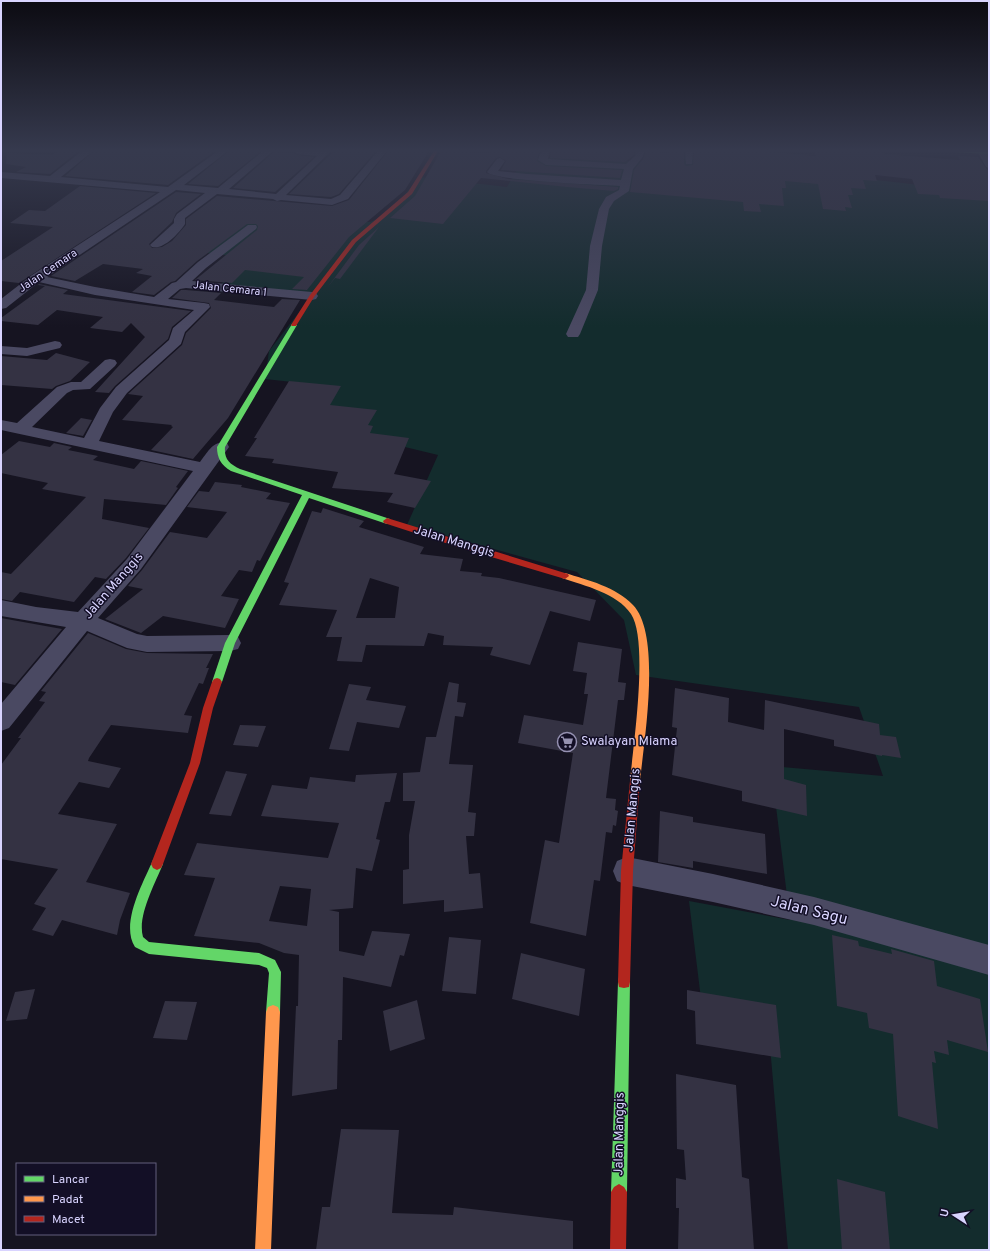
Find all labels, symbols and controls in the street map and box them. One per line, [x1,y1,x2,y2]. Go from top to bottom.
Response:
street label: Jalan Cemara [16,246,80,296]
street label: Jalan Cemara 1 [192,278,268,300]
street label: Jalan Manggis [412,522,496,562]
street label: Jalan Manggis [81,549,147,623]
supermarket icon: Swalayan Miama [556,731,578,753]
place label: Swalayan Miama [581,734,677,750]
street label: Jalan Manggis [621,768,645,852]
street label: Jalan Sagu [768,892,850,930]
street label: Jalan Manggis [611,1092,629,1176]
legend [16,1163,156,1235]
text: Lancar [52,1172,89,1188]
text: Padat [52,1192,83,1208]
north arrow [934,1195,974,1235]
text: U [938,1208,953,1218]
text: Macet [52,1212,85,1228]

